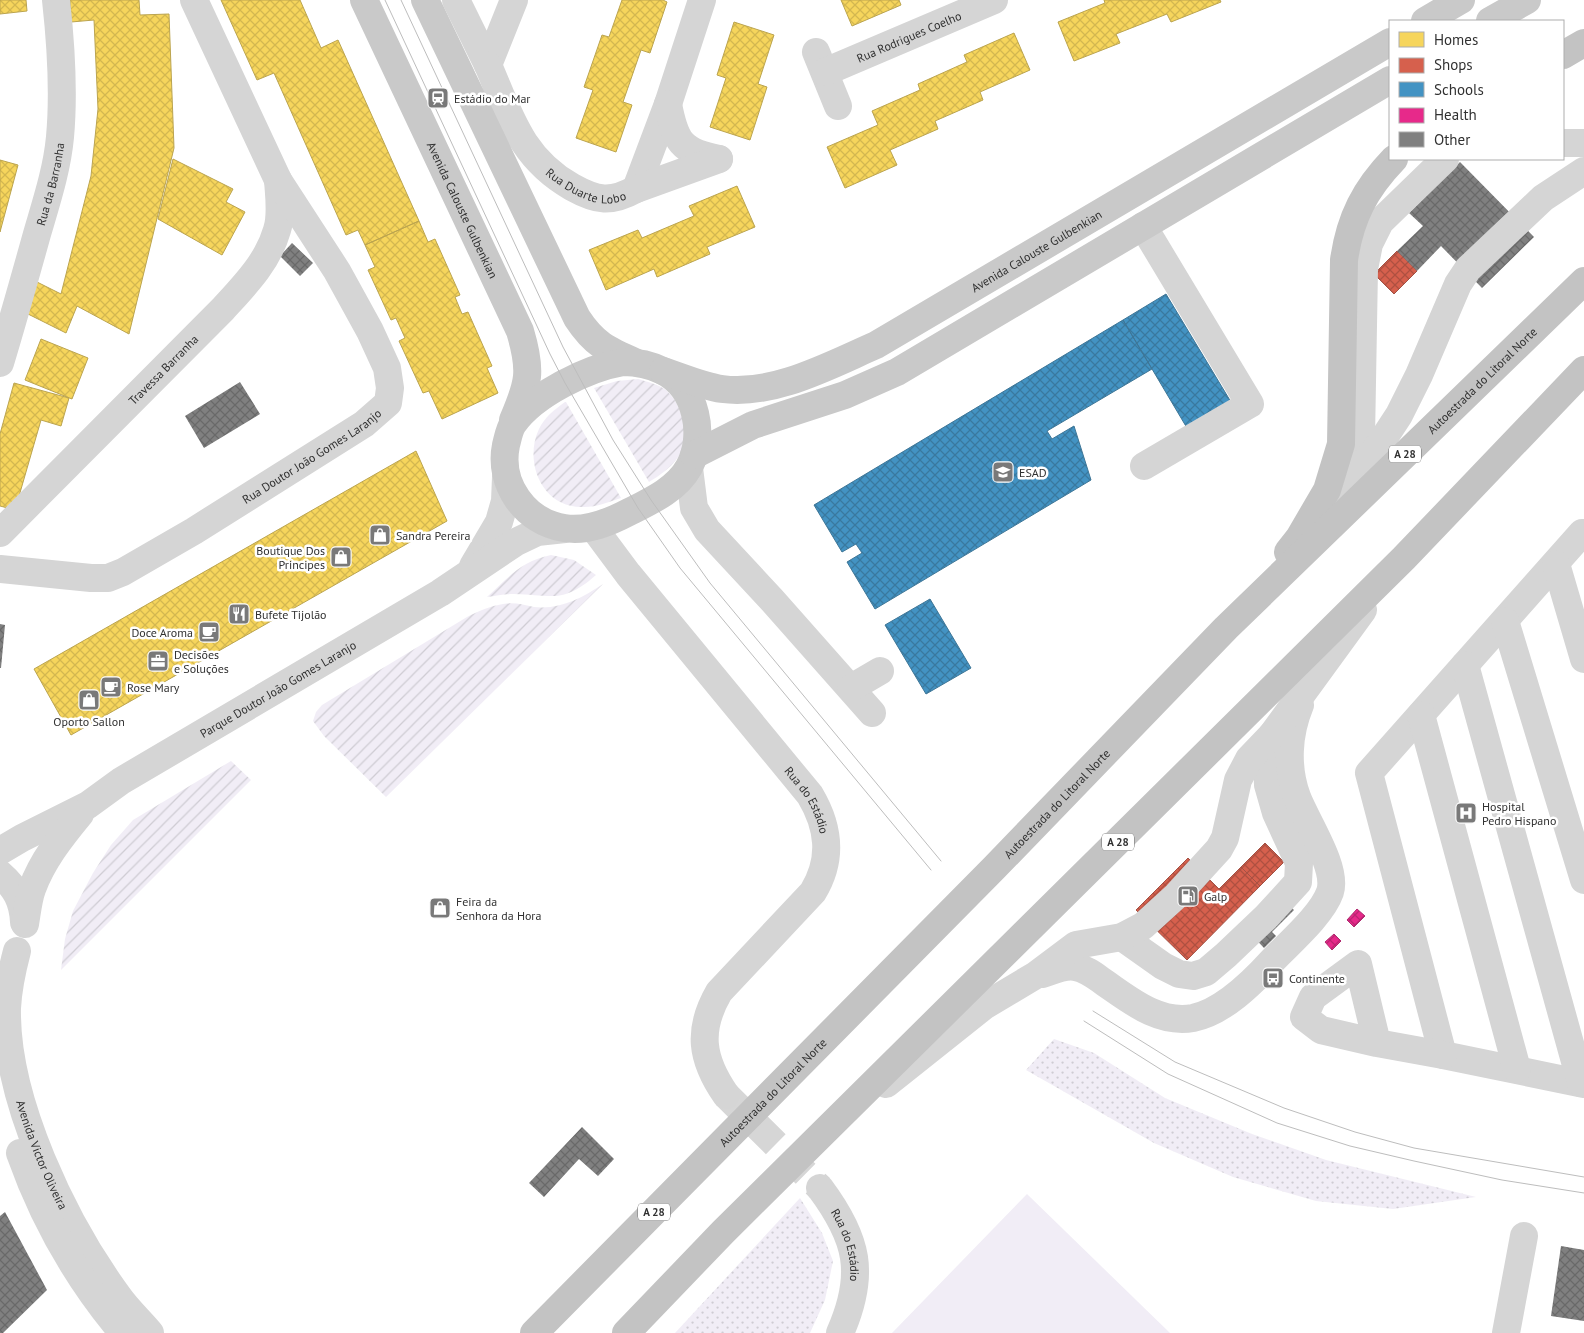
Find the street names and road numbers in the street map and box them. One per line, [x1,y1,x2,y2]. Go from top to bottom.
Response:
street label: Rua Rodrigues Coelho [854,7,963,65]
street label: Avenida Calouste Gulbenkian [424,139,501,281]
street label: Rua da Barranha [32,142,67,227]
street label: Rua Duarte Lobo [543,164,628,206]
street label: Avenida Calouste Gulbenkian [968,206,1104,295]
street label: Autoestrada do Litoral Norte [1424,324,1540,437]
street label: Travessa Barranha [125,331,201,407]
street label: Rua Doutor João Gomes Laranjo [239,405,384,506]
road number: A 28 [1389,446,1421,462]
street label: Parque Doutor João Gomes Laranjo [197,637,358,741]
street label: Autoestrada do Litoral Norte [1000,745,1113,861]
street label: Rua do Estádio [782,763,832,835]
road number: A 28 [1102,834,1134,850]
street label: Autoestrada do Litoral Norte [716,1035,829,1149]
street label: Avenida Victor Oliveira [14,1098,71,1212]
road number: A 28 [638,1204,670,1220]
street label: Rua do Estádio [828,1206,863,1282]

